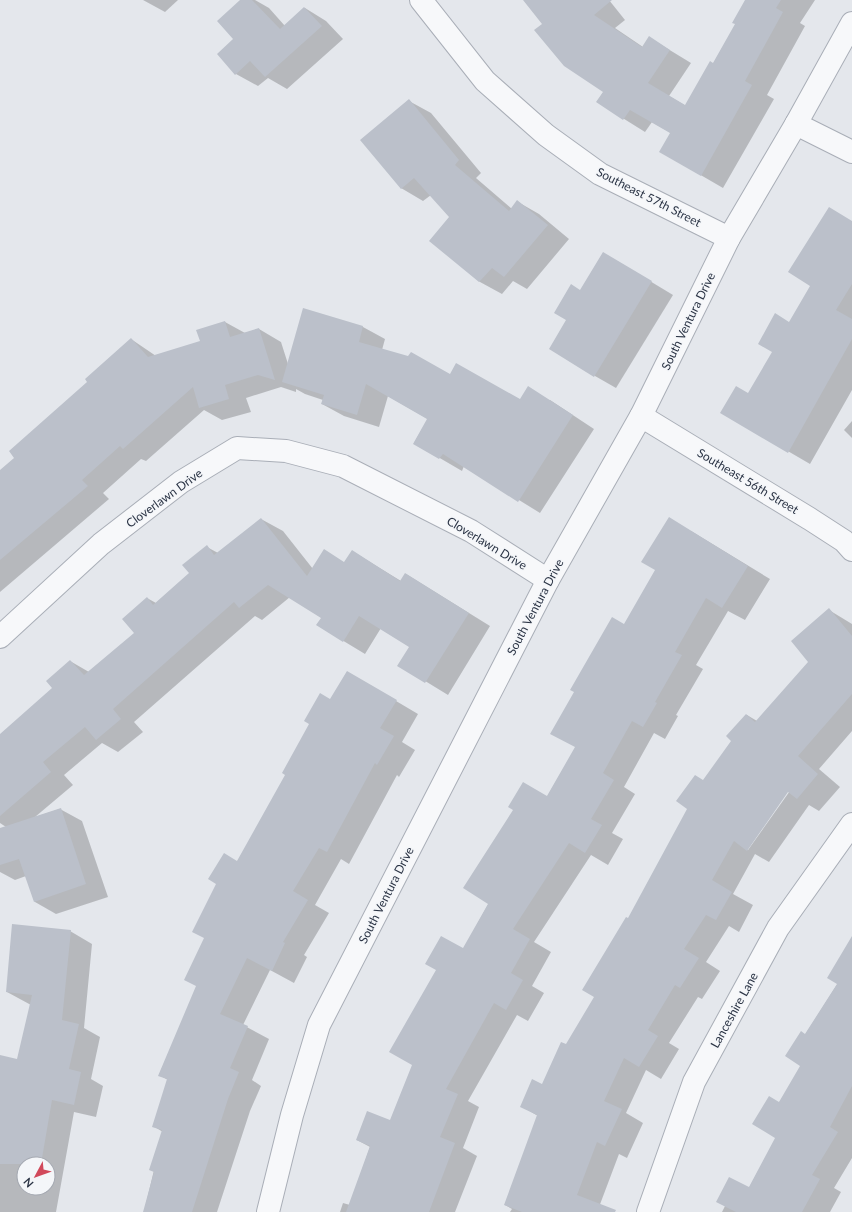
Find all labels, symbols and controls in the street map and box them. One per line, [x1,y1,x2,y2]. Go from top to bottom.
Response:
street label: Southeast 57th Street [594,164,704,230]
street label: South Ventura Drive [658,270,718,372]
street label: Southeast 56th Street [695,445,802,518]
street label: Cloverlawn Drive [123,465,205,531]
street label: Cloverlawn Drive [444,513,530,573]
street label: South Ventura Drive [503,556,567,658]
street label: South Ventura Drive [355,844,417,946]
street label: Lanceshire Lane [707,970,761,1050]
north arrow [16,1156,56,1196]
text: N [20,1175,36,1190]

